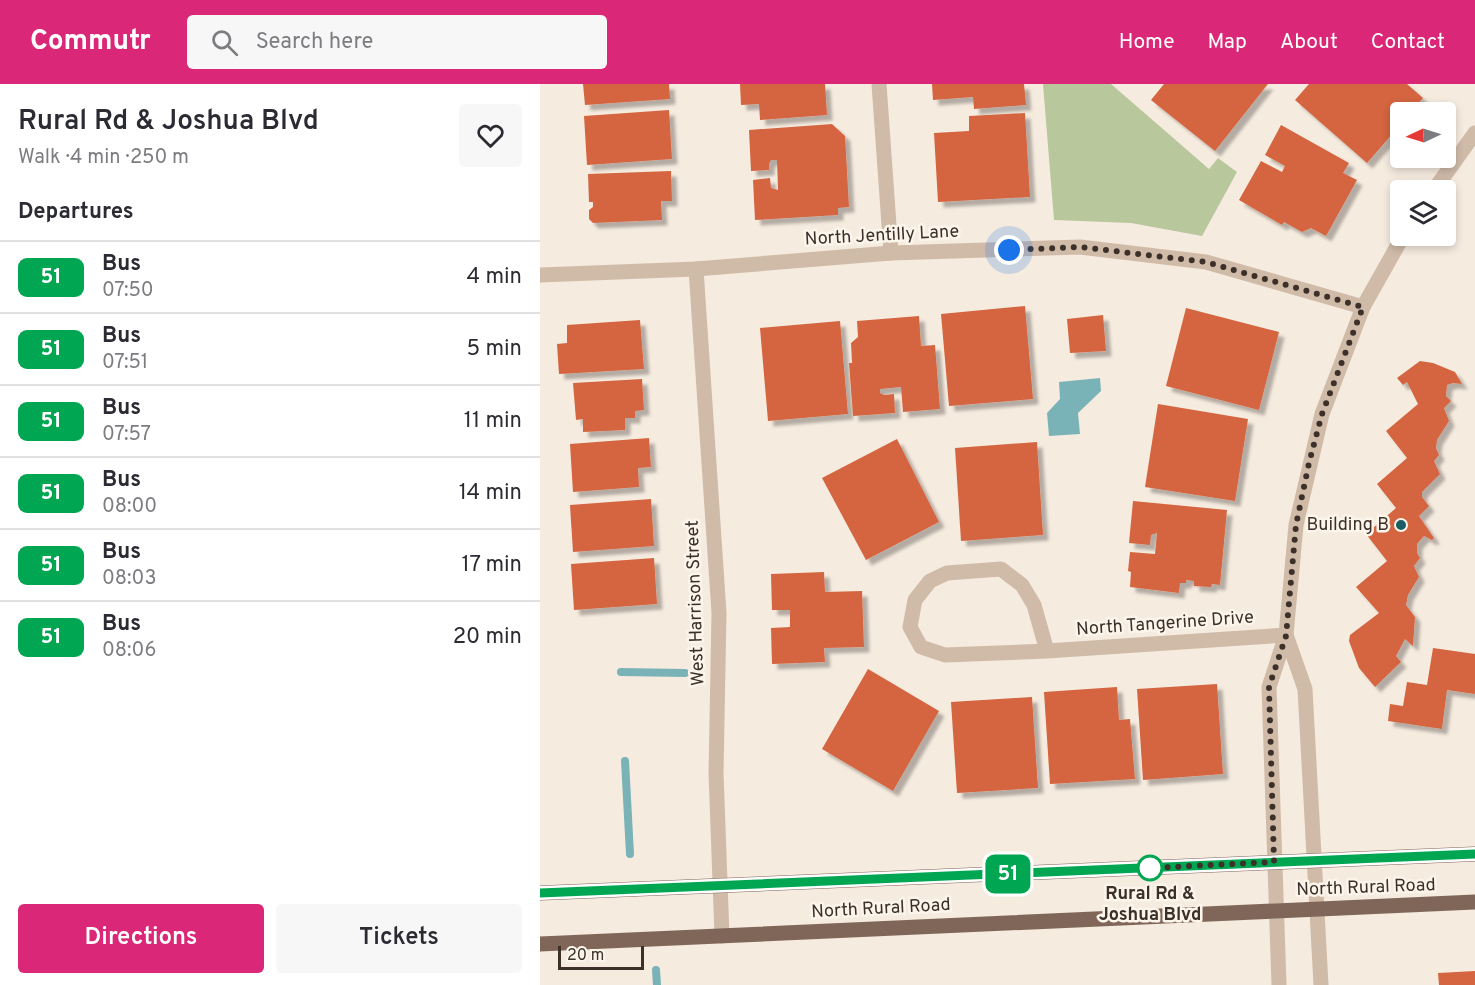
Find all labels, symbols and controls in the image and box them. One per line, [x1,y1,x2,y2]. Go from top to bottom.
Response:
search box [187,15,607,69]
text: Commutr [30,24,151,60]
icon: search [208,26,241,59]
text: Search here [256,29,373,56]
text: Home [1119,29,1175,56]
text: Map [1208,29,1247,56]
text: About [1280,29,1338,56]
text: Contact [1371,29,1445,56]
north arrow [1390,102,1456,168]
map controls [1390,102,1456,246]
text: Rural Rd & Joshua Blvd [18,104,319,140]
button: heart [459,104,522,167]
text: Walk · 4 min · 250 m [18,145,189,171]
button: layers [1390,180,1456,246]
text: Departures [18,199,134,226]
street label: North Jentilly Lane [804,220,960,252]
your location [994,235,1024,265]
text: Bus [102,251,141,278]
text: 51 [40,264,62,291]
text: 4 min [467,264,522,291]
text: 07:50 [102,278,154,304]
text: Bus [102,323,141,350]
text: 51 [40,336,62,363]
text: 5 min [467,336,522,363]
text: 07:51 [102,350,148,376]
text: Bus [102,395,141,422]
text: 51 [40,408,62,435]
text: 11 min [464,408,522,435]
text: 07:57 [102,422,151,448]
text: Bus [102,467,141,494]
text: 51 [40,480,62,507]
text: 14 min [459,480,522,507]
text: 08:00 [102,494,157,520]
place label: Building B [1307,514,1389,537]
marker: Building B [1394,518,1408,532]
street label: West Harrison Street [682,520,710,686]
text: Bus [102,539,141,566]
text: 51 [40,552,62,579]
text: 17 min [462,552,522,579]
text: 08:03 [102,566,156,592]
street label: North Tangerine Drive [1075,606,1255,642]
text: Bus [102,611,141,638]
text: 51 [40,624,62,651]
text: 20 min [453,624,522,651]
text: 08:06 [102,638,156,664]
line badge: 51 [981,854,1035,894]
marker: Rural Rd & Joshua Blvd [1137,855,1163,881]
text: 51 [997,861,1019,888]
street label: North Rural Road [1296,874,1436,902]
place label: Rural Rd & Joshua Blvd [1099,883,1201,927]
street label: North Rural Road [811,894,951,924]
button: Directions [18,904,264,973]
button: Tickets [276,904,522,973]
scale bar [558,943,644,970]
text: 20 m [567,946,604,966]

